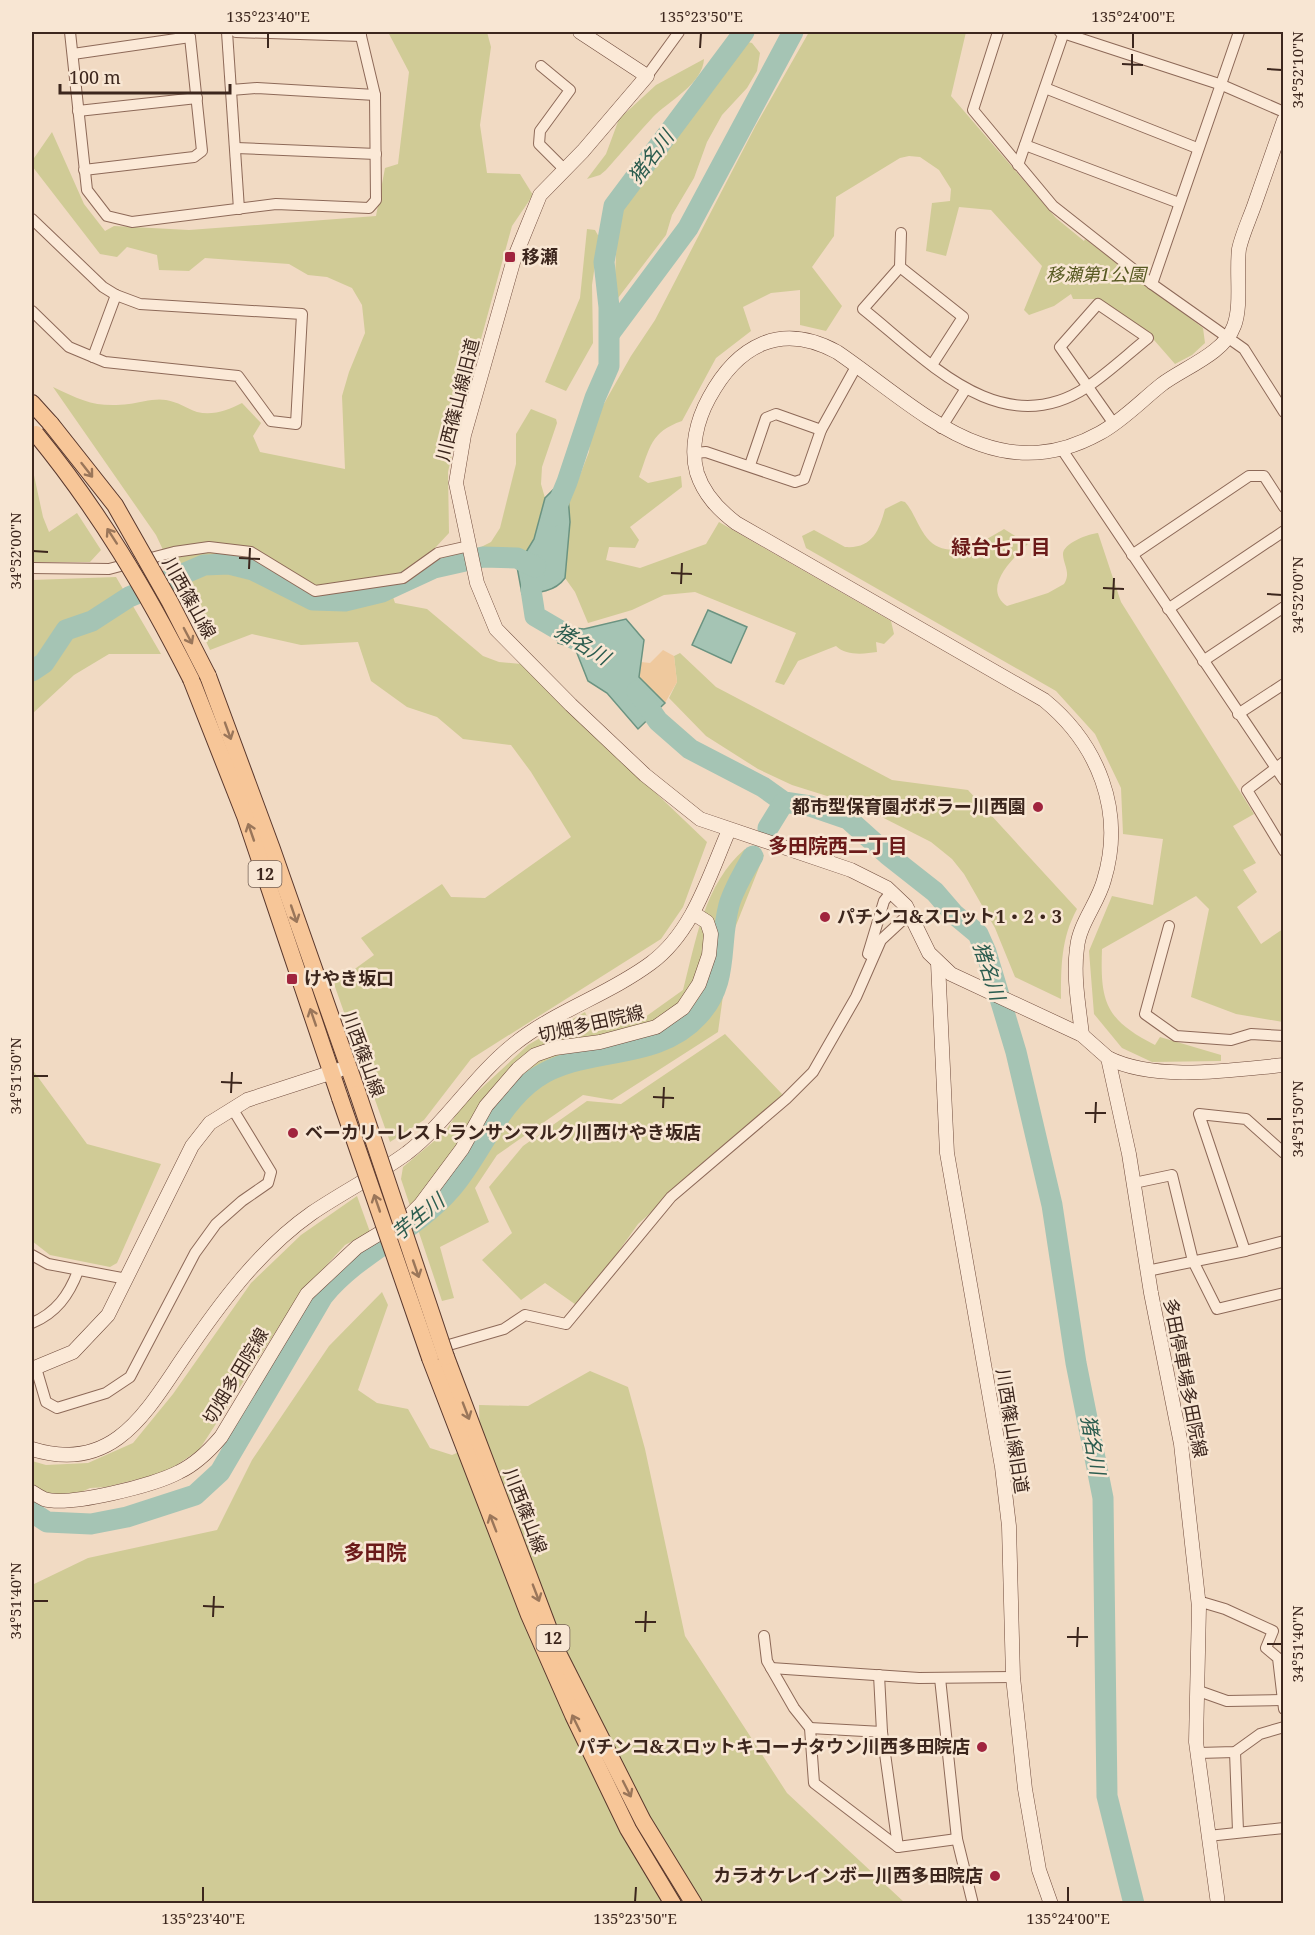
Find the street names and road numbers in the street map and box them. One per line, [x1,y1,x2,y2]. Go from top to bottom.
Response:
street label: 川西篠山線旧道 [430,336,484,464]
street label: 川西篠山線 [158,552,222,643]
road number: 12 [248,861,282,887]
street label: 切畑多田院線 [535,999,646,1047]
street label: 川西篠山線 [337,1007,391,1100]
street label: 多田停車場多田院線 [1159,1296,1213,1460]
street label: 切畑多田院線 [197,1323,273,1428]
street label: 川西篠山線旧道 [991,1367,1035,1495]
street label: 川西篠山線 [499,1464,553,1557]
road number: 12 [536,1625,570,1651]

